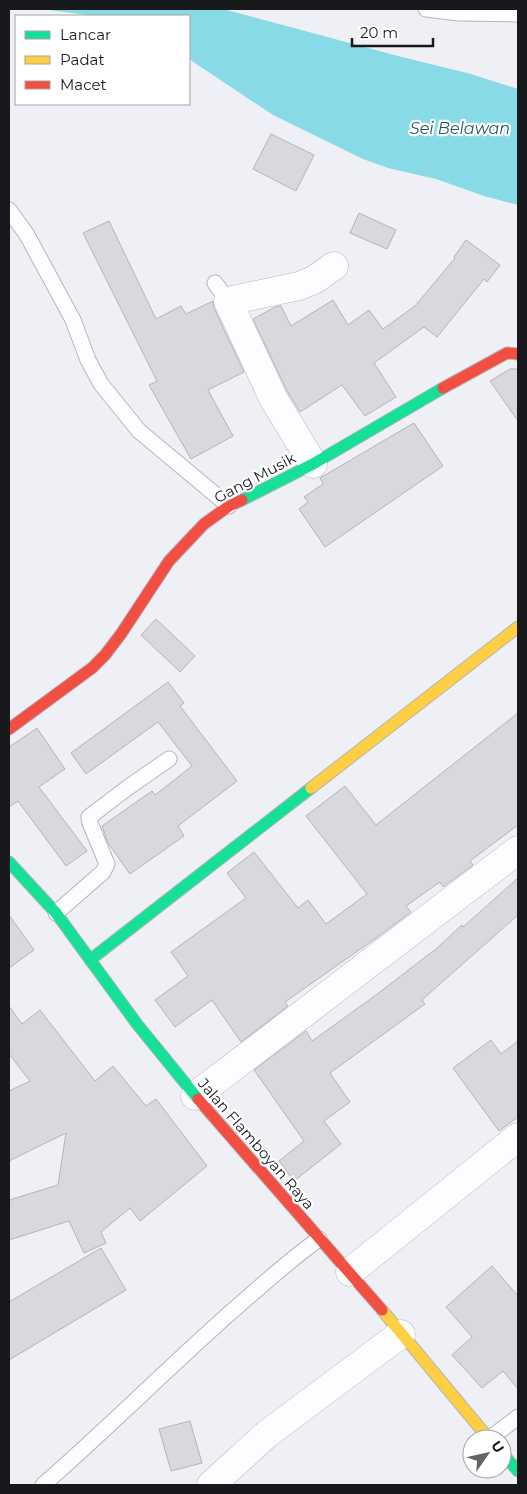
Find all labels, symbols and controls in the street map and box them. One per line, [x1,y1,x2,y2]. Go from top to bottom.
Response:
legend [15,15,190,105]
scale bar [352,15,433,47]
text: 20 m [360,23,398,42]
text: Lancar [60,25,111,44]
text: Padat [60,50,105,69]
text: Macet [60,75,107,94]
water label: Sei Belawan [410,119,510,138]
street label: Gang Musik [211,448,299,507]
street label: Jalan Flamboyan Raya [194,1073,319,1213]
north arrow [462,1429,512,1479]
text: U [487,1437,508,1456]

